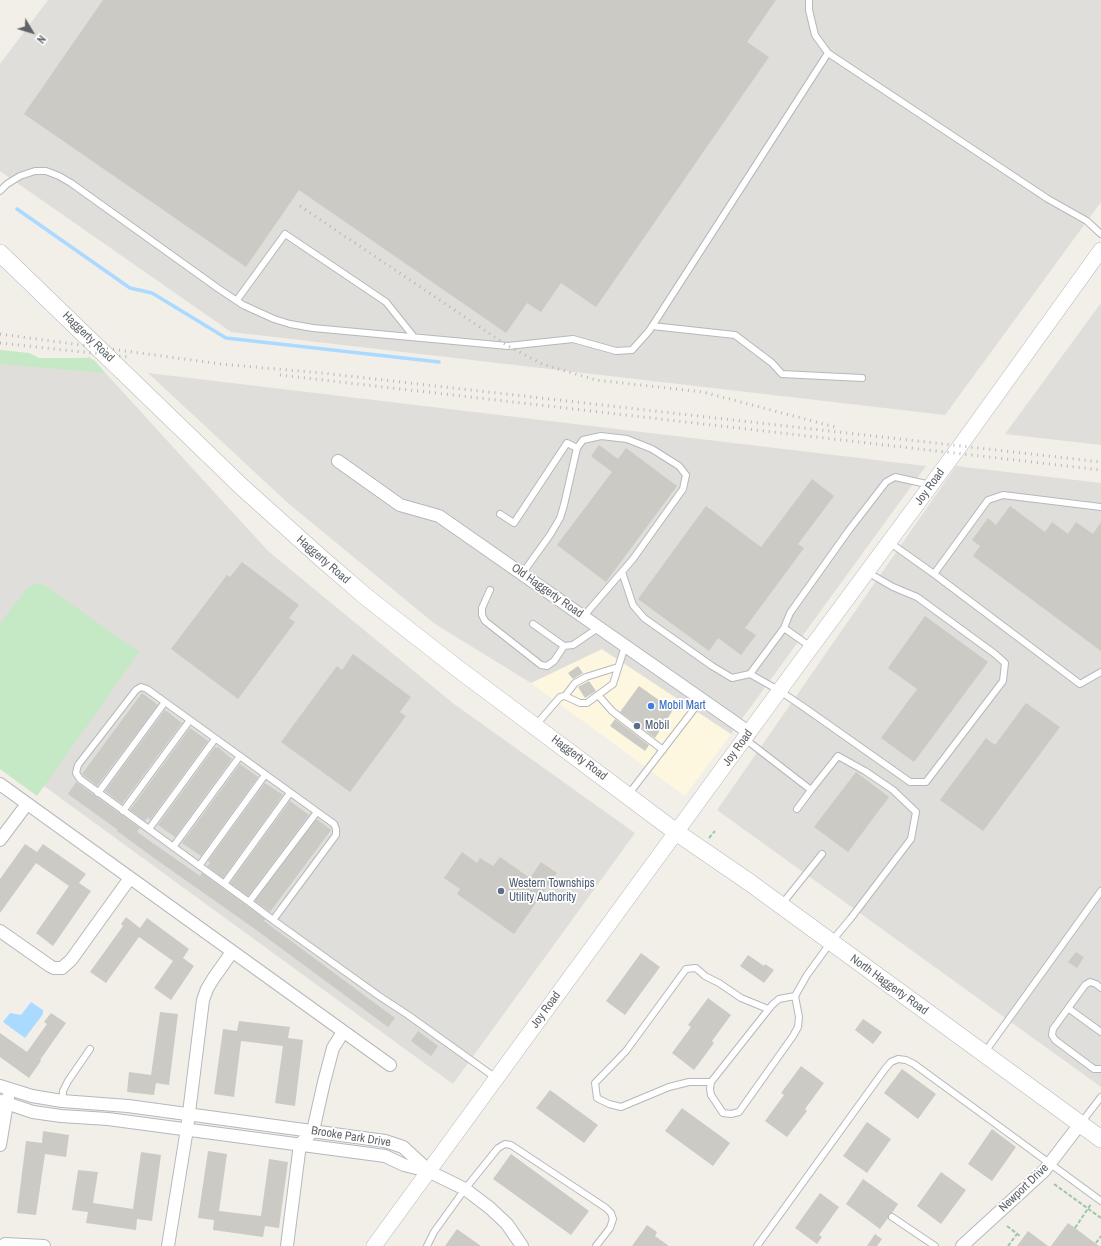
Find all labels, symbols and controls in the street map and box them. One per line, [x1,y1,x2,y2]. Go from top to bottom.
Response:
north arrow [12,12,52,52]
text: N [34,33,49,46]
street label: Haggerty Road [59,309,117,365]
street label: Joy Road [912,466,948,508]
street label: Haggerty Road [293,533,353,587]
street label: Old Haggerty Road [508,561,586,621]
place label: Mobil Mart [659,699,705,713]
marker: Mobil Mart [646,701,656,711]
place label: Mobil [645,719,669,733]
marker: Mobil [632,721,642,731]
street label: Joy Road [720,727,756,769]
street label: Haggerty Road [548,732,610,784]
place label: Western Townships Utility Authority [509,877,595,905]
marker: Western Townships Utility Authority [496,886,506,896]
street label: North Haggerty Road [847,952,931,1018]
street label: Joy Road [528,989,564,1031]
street label: Brooke Park Drive [310,1124,392,1150]
street label: Newport Drive [996,1161,1052,1215]

